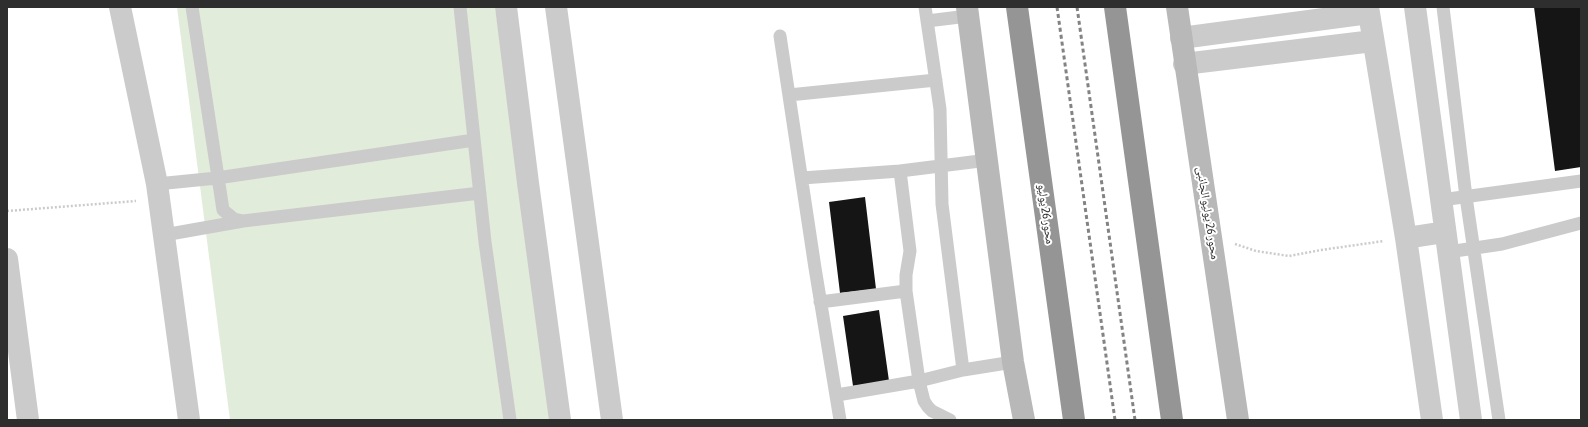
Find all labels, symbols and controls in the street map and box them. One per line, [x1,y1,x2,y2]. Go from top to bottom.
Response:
street label: محور 26 يوليو الجانبى [1194,166,1222,260]
street label: محور 26 يوليو [1035,183,1057,245]

